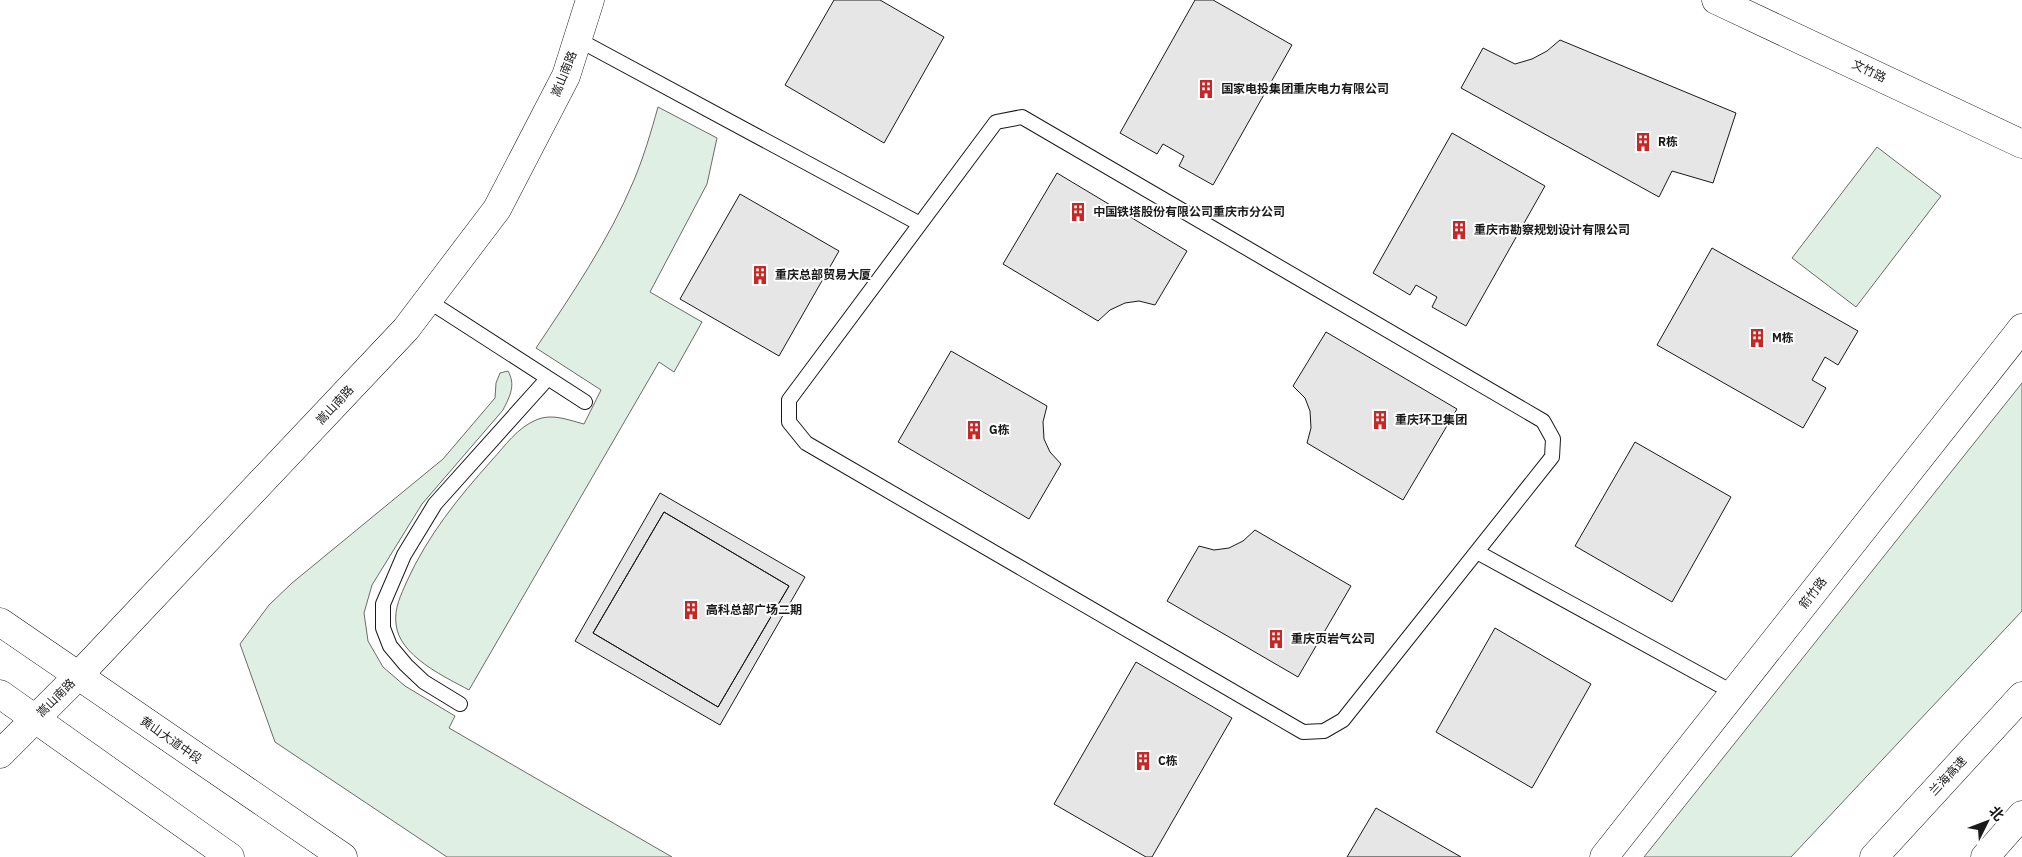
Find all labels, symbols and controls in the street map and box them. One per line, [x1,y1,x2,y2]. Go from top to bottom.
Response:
street label: 嵩山南路 [548,49,579,99]
street label: 文竹路 [1850,56,1889,85]
building icon: 国家电投集团重庆电力有限公司 [1195,78,1217,100]
place label: 国家电投集团重庆电力有限公司 [1221,81,1389,96]
building icon: R栋 [1632,131,1654,153]
place label: R栋 [1658,134,1678,149]
building icon: 中国铁塔股份有限公司重庆市分公司 [1067,201,1089,223]
place label: 中国铁塔股份有限公司重庆市分公司 [1093,204,1285,219]
building icon: 重庆市勘察规划设计有限公司 [1448,219,1470,241]
place label: 重庆市勘察规划设计有限公司 [1474,222,1630,237]
building icon: 重庆总部贸易大厦 [749,264,771,286]
place label: 重庆总部贸易大厦 [775,267,871,282]
building icon: M栋 [1746,327,1768,349]
place label: M栋 [1772,330,1794,345]
street label: 嵩山南路 [313,382,356,427]
building icon: 重庆环卫集团 [1369,409,1391,431]
place label: 重庆环卫集团 [1395,412,1467,427]
building icon: G栋 [963,419,985,441]
place label: G栋 [989,422,1010,437]
street label: 箭竹路 [1796,574,1830,611]
building icon: 高科总部广场二期 [680,599,702,621]
place label: 高科总部广场二期 [706,602,802,617]
building icon: 重庆页岩气公司 [1265,628,1287,650]
place label: 重庆页岩气公司 [1291,631,1375,646]
street label: 嵩山南路 [33,675,78,720]
street label: 黄山大道中段 [137,713,205,766]
building icon: C栋 [1132,750,1154,772]
place label: C栋 [1158,753,1178,768]
street label: 兰海高速 [1926,753,1969,798]
north arrow [1962,797,2012,847]
text: 北 [1985,802,2008,825]

